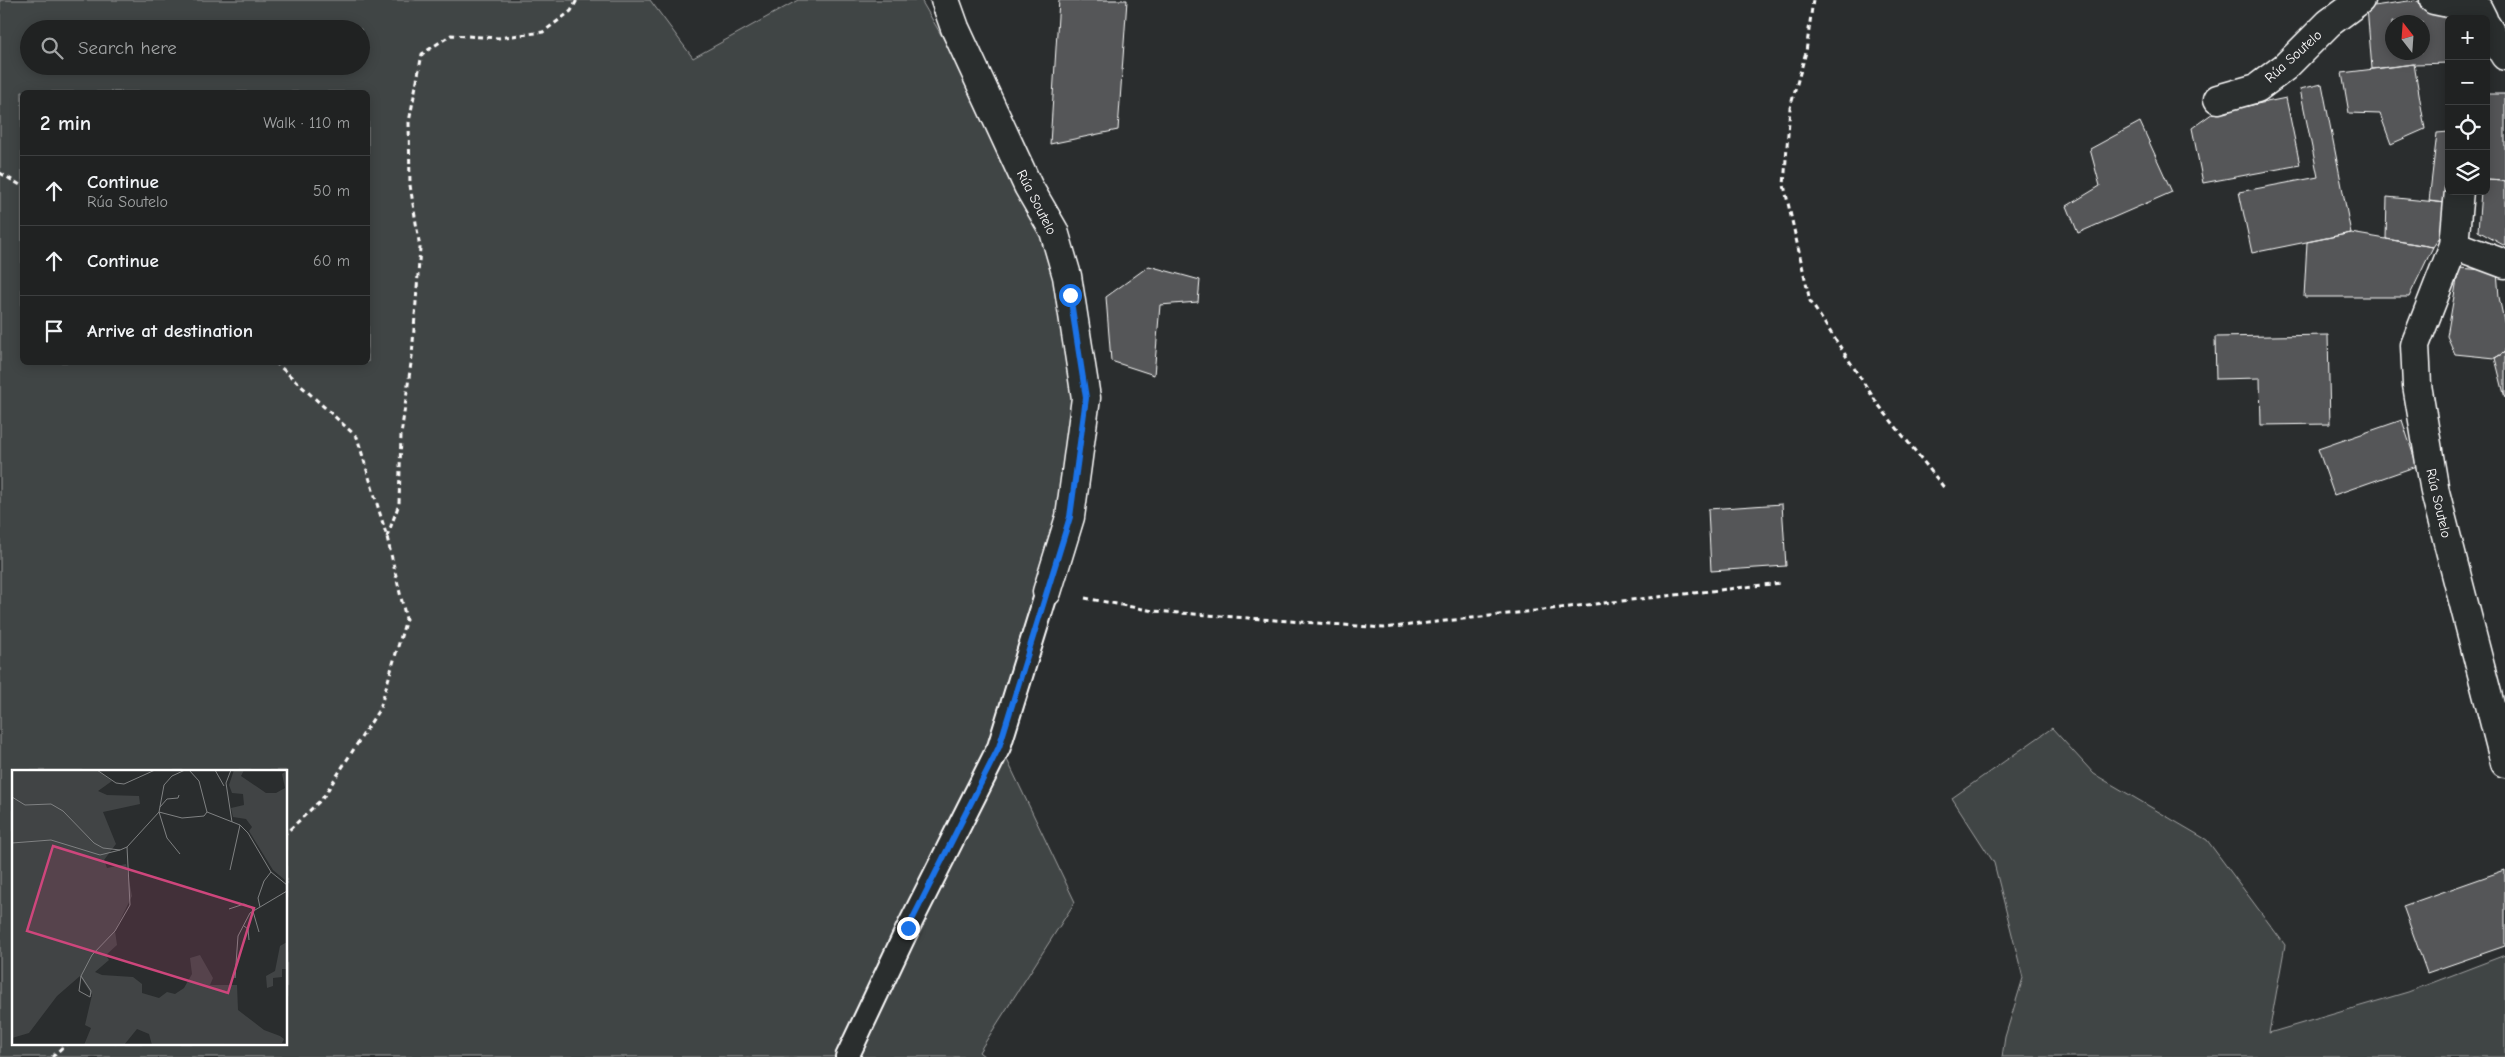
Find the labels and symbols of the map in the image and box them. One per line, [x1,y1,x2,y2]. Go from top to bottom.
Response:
north arrow [2385,15,2430,60]
street label: Rúa Soutelo [2261,26,2325,86]
street label: Rúa Soutelo [1013,167,1060,238]
route start [1059,284,1082,307]
street label: Rúa Soutelo [2422,467,2455,540]
inset map [12,770,288,1044]
route end [897,917,920,940]

